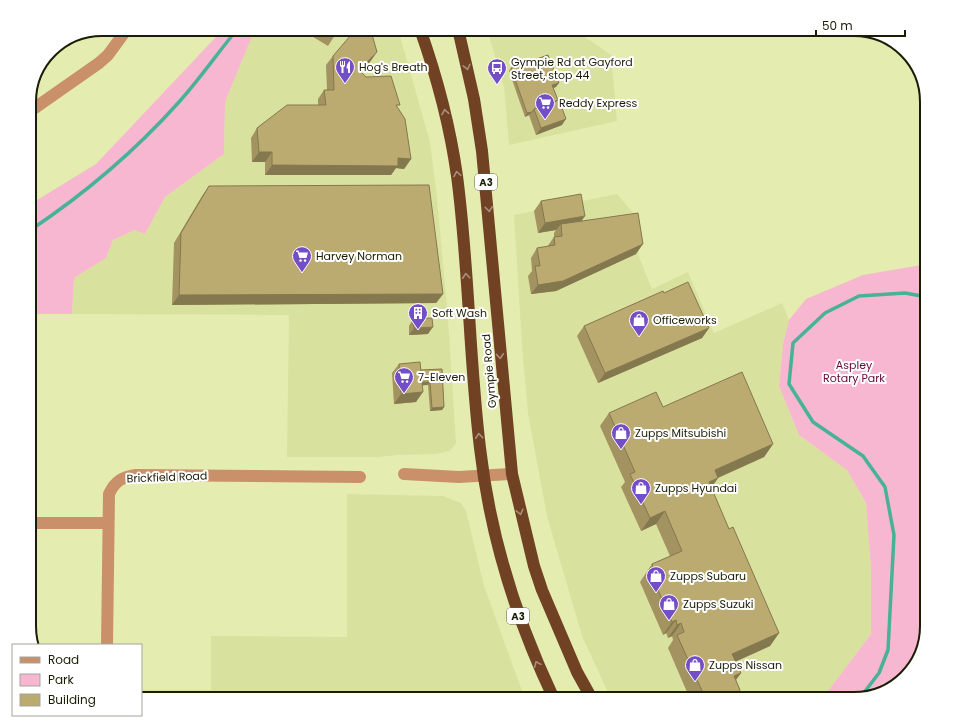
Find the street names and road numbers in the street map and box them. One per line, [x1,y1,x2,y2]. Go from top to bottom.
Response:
road number: A3 [475,174,497,190]
street label: Gympie Road [478,333,500,409]
street label: Brickfield Road [126,468,208,486]
road number: A3 [507,608,529,624]

